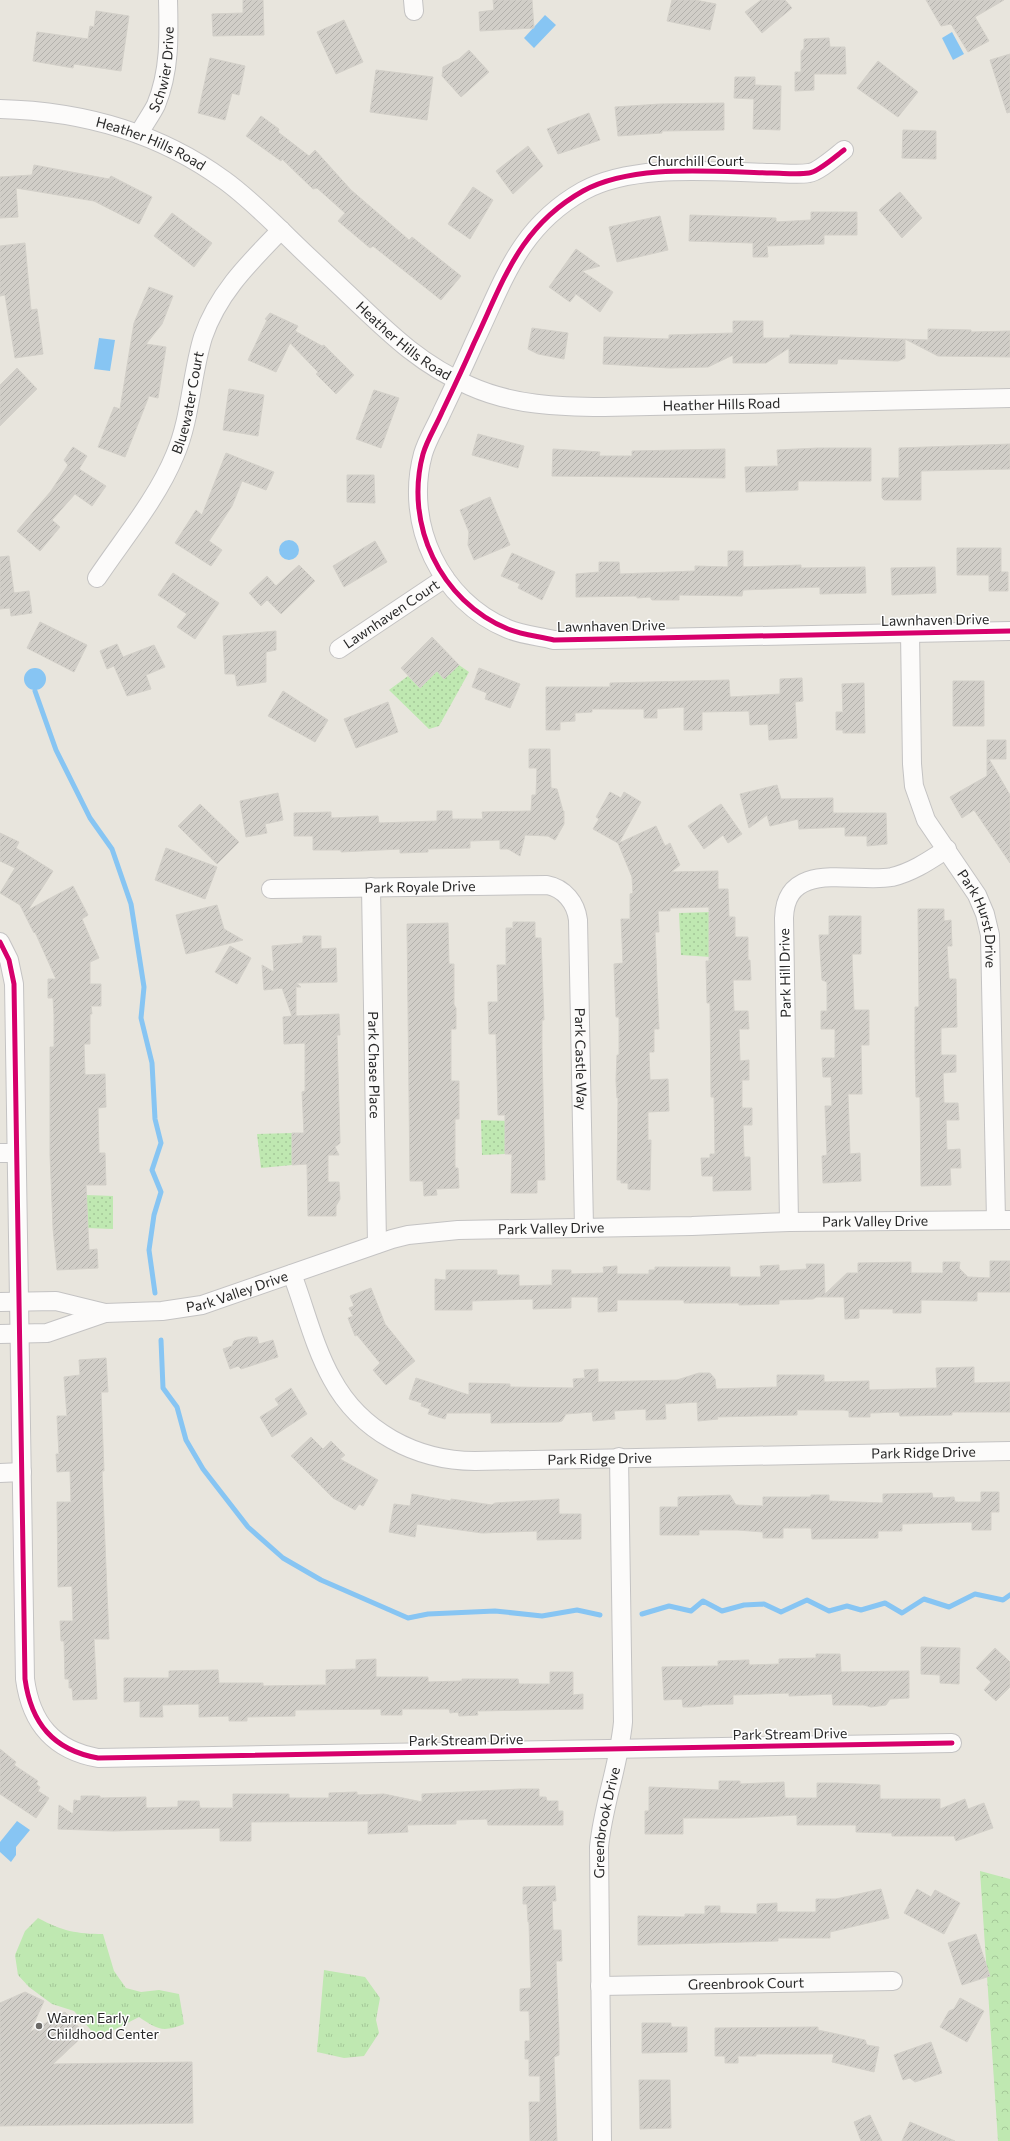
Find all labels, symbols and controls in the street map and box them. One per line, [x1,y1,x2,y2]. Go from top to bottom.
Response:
street label: Schwier Drive [145,26,177,115]
street label: Heather Hills Road [94,113,209,173]
street label: Churchill Court [648,152,744,169]
street label: Heather Hills Road [353,297,454,383]
street label: Bluewater Court [167,349,207,456]
street label: Heather Hills Road [662,394,780,414]
street label: Lawnhaven Court [340,575,442,652]
street label: Lawnhaven Drive [881,610,989,629]
street label: Lawnhaven Drive [557,616,665,635]
street label: Park Hurst Drive [954,866,1000,968]
street label: Park Royale Drive [364,877,476,896]
street label: Park Hill Drive [775,928,794,1018]
street label: Park Castle Way [572,1007,591,1110]
street label: Park Chase Place [365,1011,384,1119]
street label: Park Valley Drive [822,1212,928,1230]
street label: Park Valley Drive [498,1219,604,1237]
street label: Park Valley Drive [185,1267,290,1315]
street label: Park Ridge Drive [871,1443,976,1462]
street label: Park Ridge Drive [547,1449,652,1468]
street label: Park Stream Drive [733,1724,847,1743]
street label: Park Stream Drive [409,1730,523,1749]
street label: Greenbrook Drive [590,1765,623,1879]
street label: Greenbrook Court [688,1974,804,1992]
place label: Warren Early Childhood Center [47,2009,159,2042]
marker: Warren Early Childhood Center [34,2021,44,2031]

